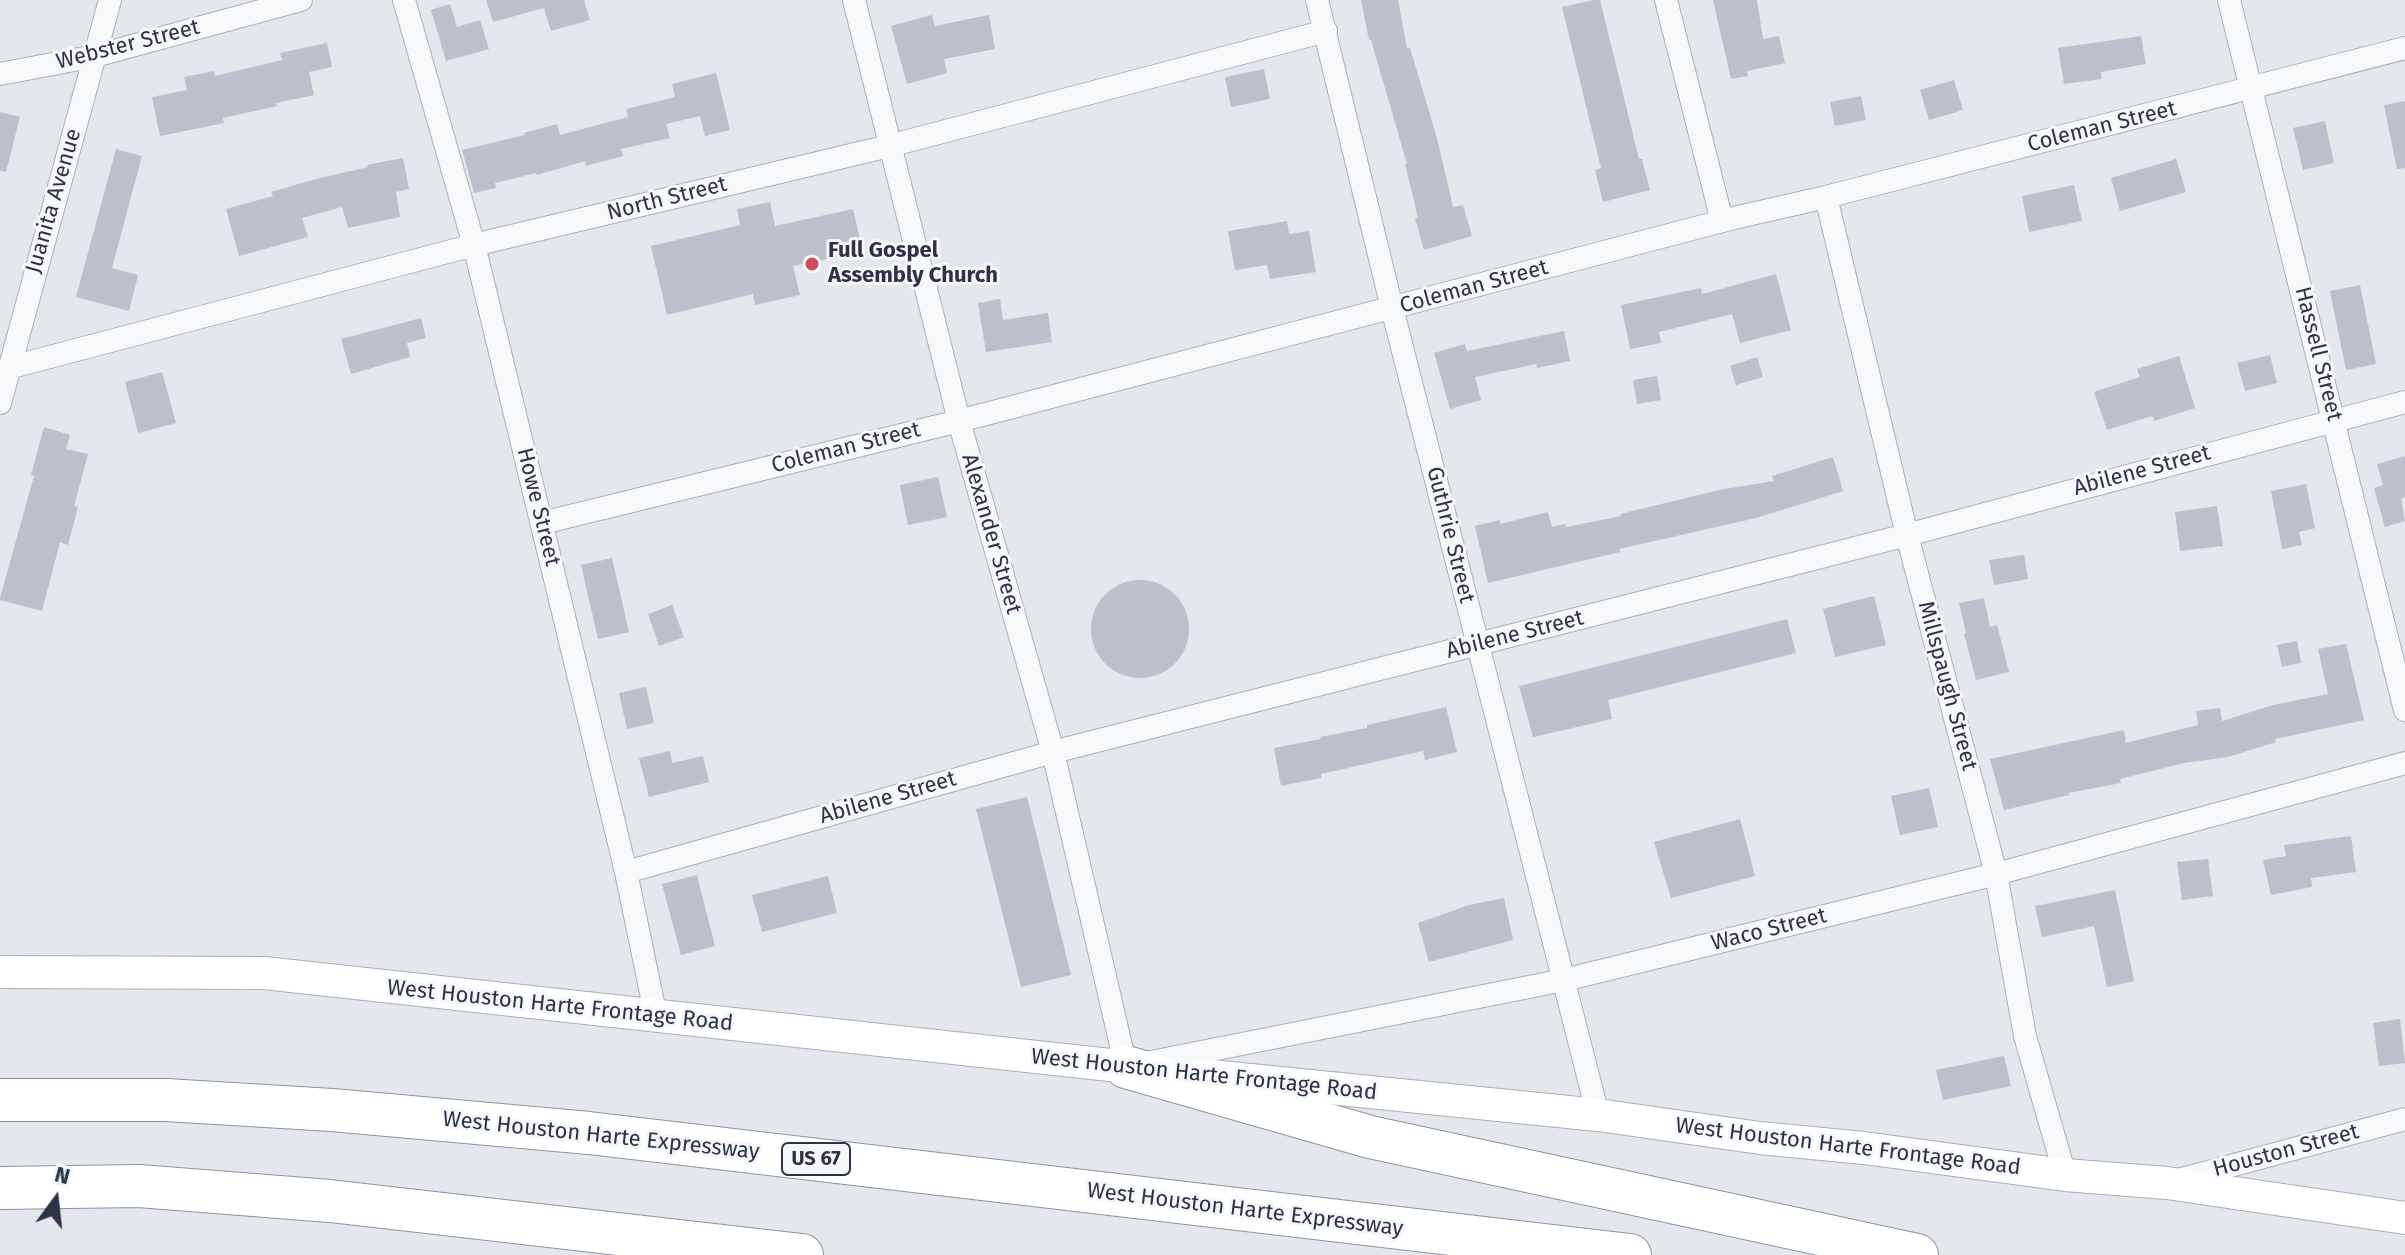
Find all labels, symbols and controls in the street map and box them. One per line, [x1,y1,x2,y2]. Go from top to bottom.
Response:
street label: Webster Street [54,14,202,76]
street label: Coleman Street [2025,96,2179,158]
street label: Juanita Avenue [21,126,87,276]
street label: North Street [604,171,730,227]
place label: Full Gospel Assembly Church [828,238,998,290]
marker: Full Gospel Assembly Church [803,255,821,273]
street label: Coleman Street [1397,255,1551,319]
street label: Hassell Street [2289,284,2347,424]
street label: Coleman Street [769,417,923,479]
street label: Abilene Street [2071,440,2213,502]
street label: Howe Street [511,445,565,569]
street label: Alexander Street [956,451,1026,617]
street label: Guthrie Street [1420,464,1480,606]
street label: Millspaugh Street [1912,599,1982,773]
street label: Abilene Street [1444,605,1586,665]
street label: Abilene Street [817,766,959,830]
street label: Waco Street [1709,903,1829,957]
street label: West Houston Harte Frontage Road [386,975,734,1037]
street label: West Houston Harte Frontage Road [1030,1044,1378,1106]
street label: West Houston Harte Expressway [441,1106,761,1166]
street label: West Houston Harte Frontage Road [1674,1113,2022,1181]
street label: Houston Street [2210,1119,2362,1183]
road number: US 67 [782,1143,850,1175]
north arrow [16,1159,96,1239]
text: N [52,1160,73,1190]
street label: West Houston Harte Expressway [1085,1177,1405,1243]

